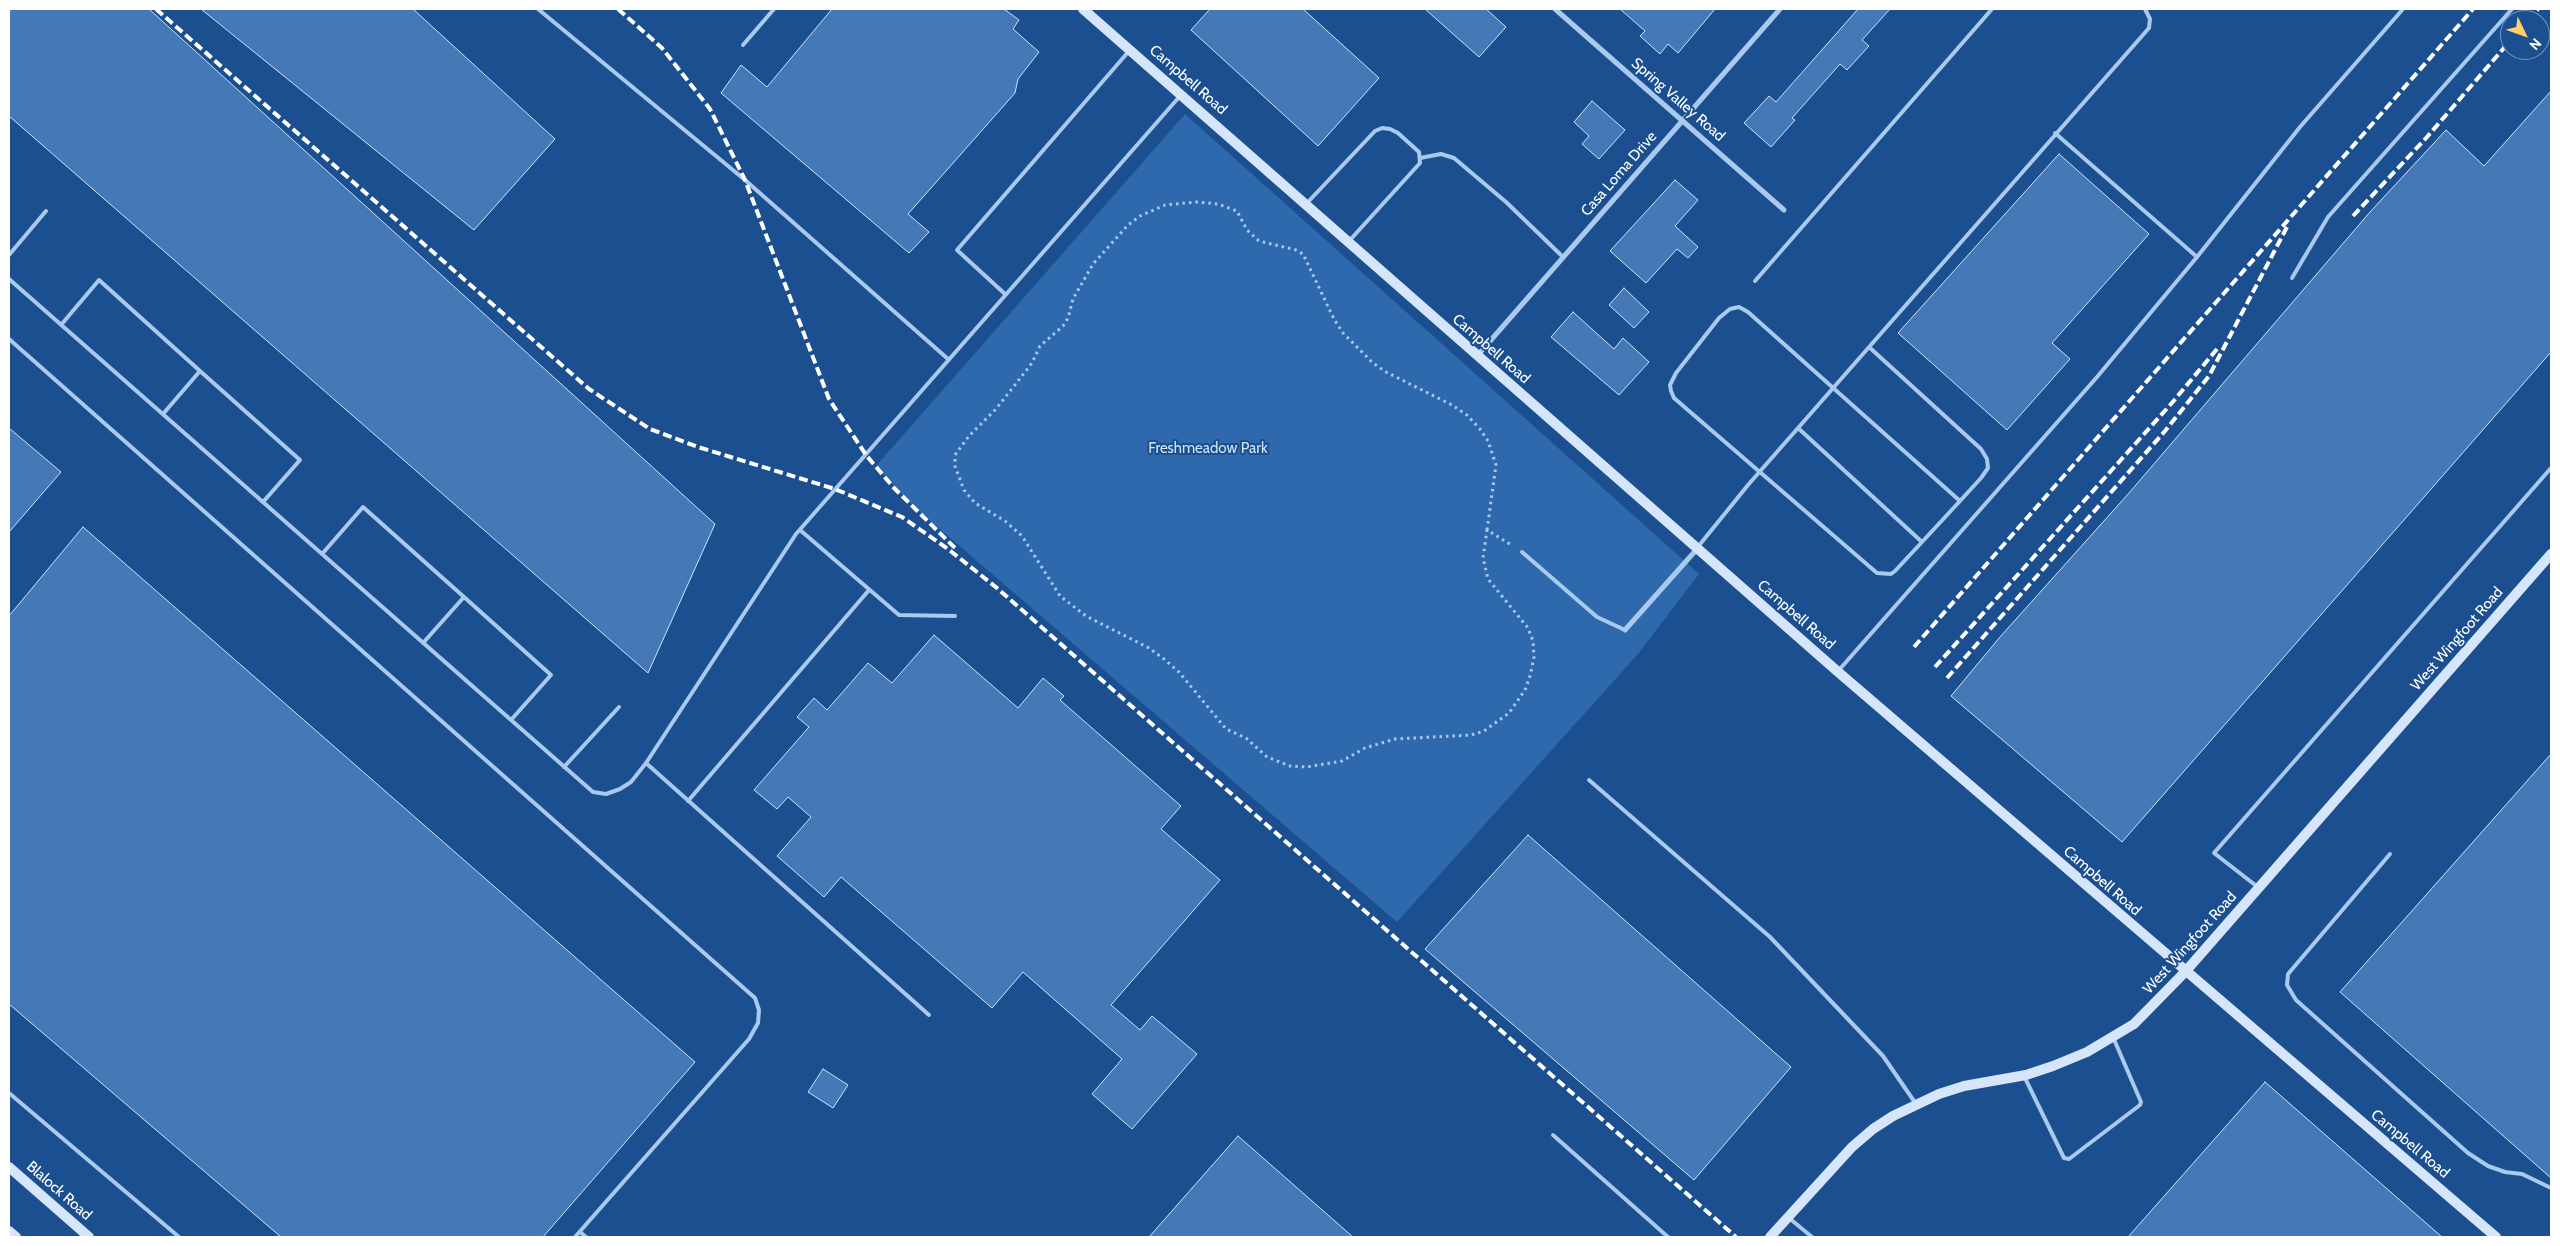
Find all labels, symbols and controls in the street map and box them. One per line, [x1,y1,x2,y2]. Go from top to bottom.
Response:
north arrow [2500,10,2550,60]
text: N [2525,35,2545,54]
street label: Campbell Road [1146,41,1230,119]
street label: Spring Valley Road [1628,54,1728,146]
street label: Casa Loma Drive [1577,128,1661,220]
street label: Campbell Road [1449,310,1533,388]
park label: Freshmeadow Park [1148,440,1268,458]
street label: Campbell Road [1754,576,1838,654]
street label: West Wingfoot Road [2407,584,2507,694]
street label: Campbell Road [2060,842,2144,920]
street label: West Wingfoot Road [2139,888,2241,998]
street label: Campbell Road [2367,1106,2453,1182]
street label: Blalock Road [23,1158,95,1224]

